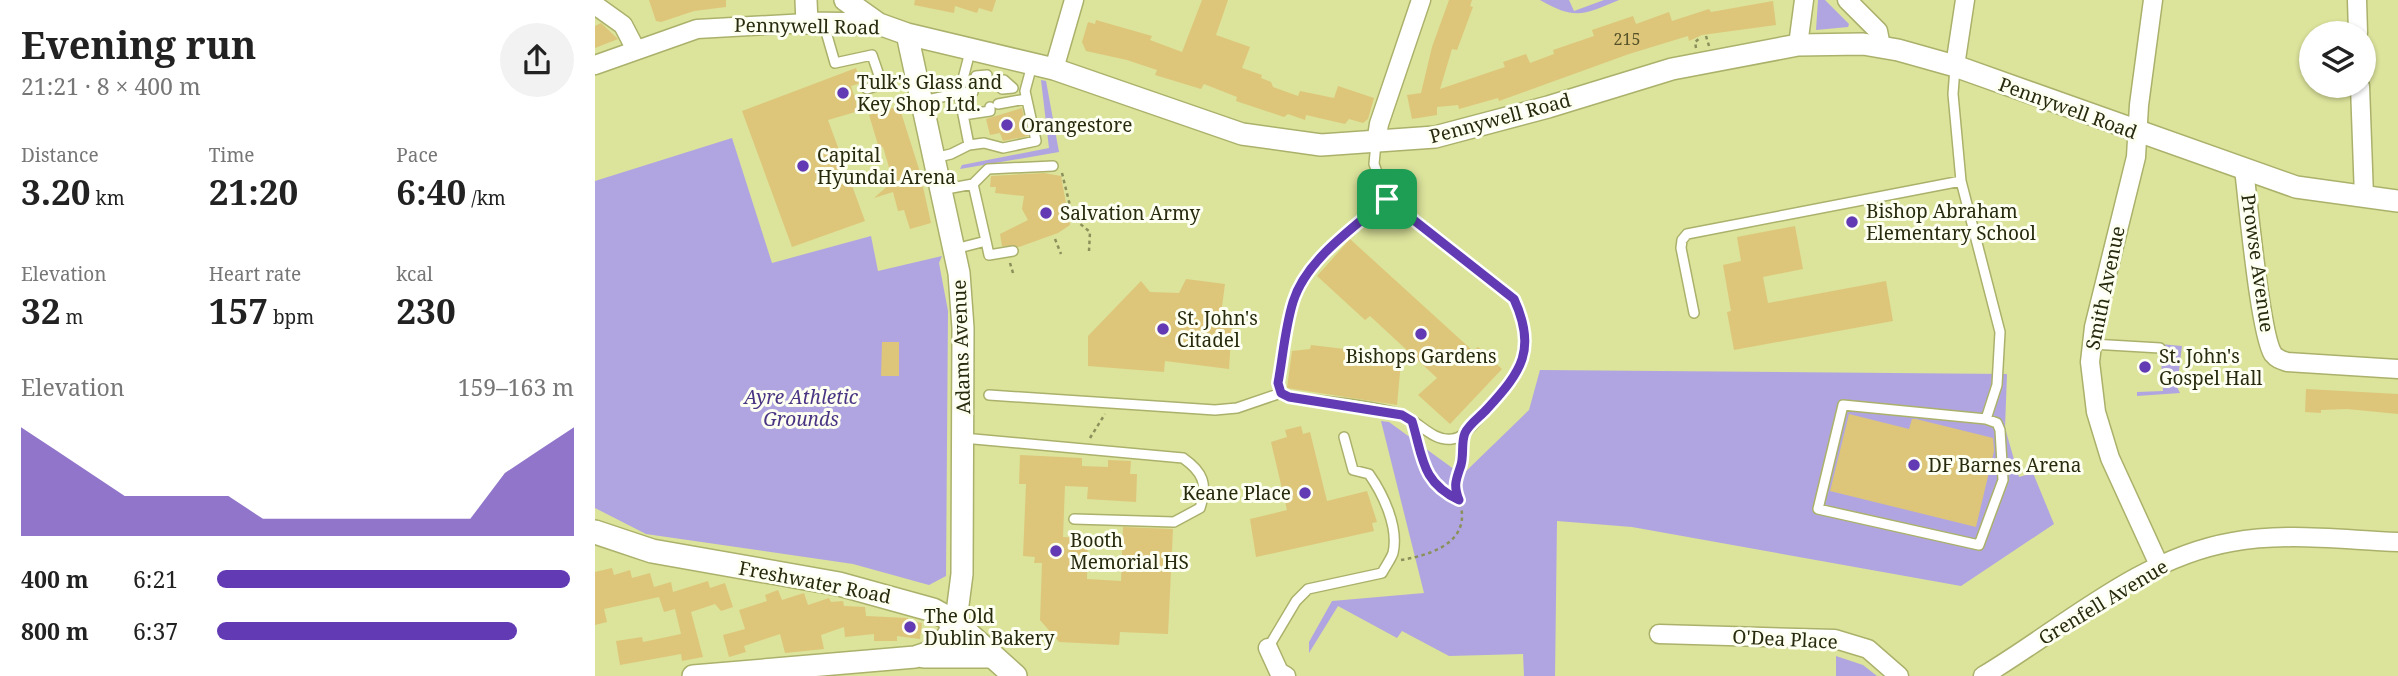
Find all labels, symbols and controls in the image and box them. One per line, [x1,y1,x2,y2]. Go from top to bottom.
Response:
street label: Pennywell Road [734,12,880,40]
text: Evening run [21,18,256,70]
map controls [2299,21,2376,98]
button: layers [2299,21,2376,98]
button: share [500,23,574,97]
house number: 215 [1614,28,1640,50]
place label: Tulk's Glass and Key Shop Ltd. [857,69,1003,117]
text: 21:21 · 8 × 400 m [21,70,201,102]
street label: Pennywell Road [1995,71,2141,145]
marker: Tulk's Glass and Key Shop Ltd. [835,85,851,101]
street label: Pennywell Road [1426,87,1574,149]
place label: Orangestore [1021,112,1132,138]
marker: Orangestore [999,117,1015,133]
text: Distance [21,142,99,168]
text: Time [209,142,255,168]
text: Pace [396,142,438,168]
place label: Capital Hyundai Arena [817,142,956,190]
marker: Capital Hyundai Arena [795,158,811,174]
text: 3.20 [21,168,91,215]
text: 21:20 [209,168,298,215]
text: 6:40 [396,168,466,215]
pin [1357,169,1417,229]
icon: arrive [1368,180,1406,218]
text: km [91,185,125,211]
text: /km [466,185,506,211]
street label: Prowse Avenue [2235,192,2281,334]
place label: Bishop Abraham Elementary School [1866,198,2036,246]
place label: Salvation Army [1060,200,1200,226]
marker: Salvation Army [1038,205,1054,221]
marker: Bishop Abraham Elementary School [1844,214,1860,230]
street label: Smith Avenue [2079,224,2131,352]
text: Elevation [21,261,107,287]
text: Heart rate [209,261,301,287]
text: kcal [396,261,433,287]
street label: Adams Avenue [946,279,976,415]
text: 32 [21,287,61,334]
text: 157 [209,287,268,334]
text: 230 [396,287,456,334]
text: m [61,304,83,330]
text: bpm [268,304,314,330]
place label: St. John's Citadel [1177,305,1258,353]
marker: St. John's Citadel [1155,321,1171,337]
marker: Bishops Gardens [1413,326,1429,342]
place label: Bishops Gardens [1345,343,1497,369]
place label: St. John's Gospel Hall [2159,343,2262,391]
marker: St. John's Gospel Hall [2137,359,2153,375]
text: Elevation [21,371,125,403]
text: 159–163 m [458,371,574,403]
park label: Ayre Athletic Grounds [742,384,859,432]
place label: DF Barnes Arena [1928,452,2081,478]
marker: DF Barnes Arena [1906,457,1922,473]
place label: Keane Place [1182,480,1291,506]
marker: Keane Place [1297,485,1313,501]
place label: Booth Memorial HS [1070,527,1189,575]
marker: Booth Memorial HS [1048,543,1064,559]
street label: Grenfell Avenue [2033,553,2173,651]
street label: Freshwater Road [737,554,894,610]
text: 400 m [21,563,89,595]
text: 6:21 [133,563,178,595]
place label: The Old Dublin Bakery [924,603,1055,651]
text: 800 m [21,615,89,647]
text: 6:37 [133,615,178,647]
marker: The Old Dublin Bakery [902,619,918,635]
street label: O'Dea Place [1732,623,1838,655]

